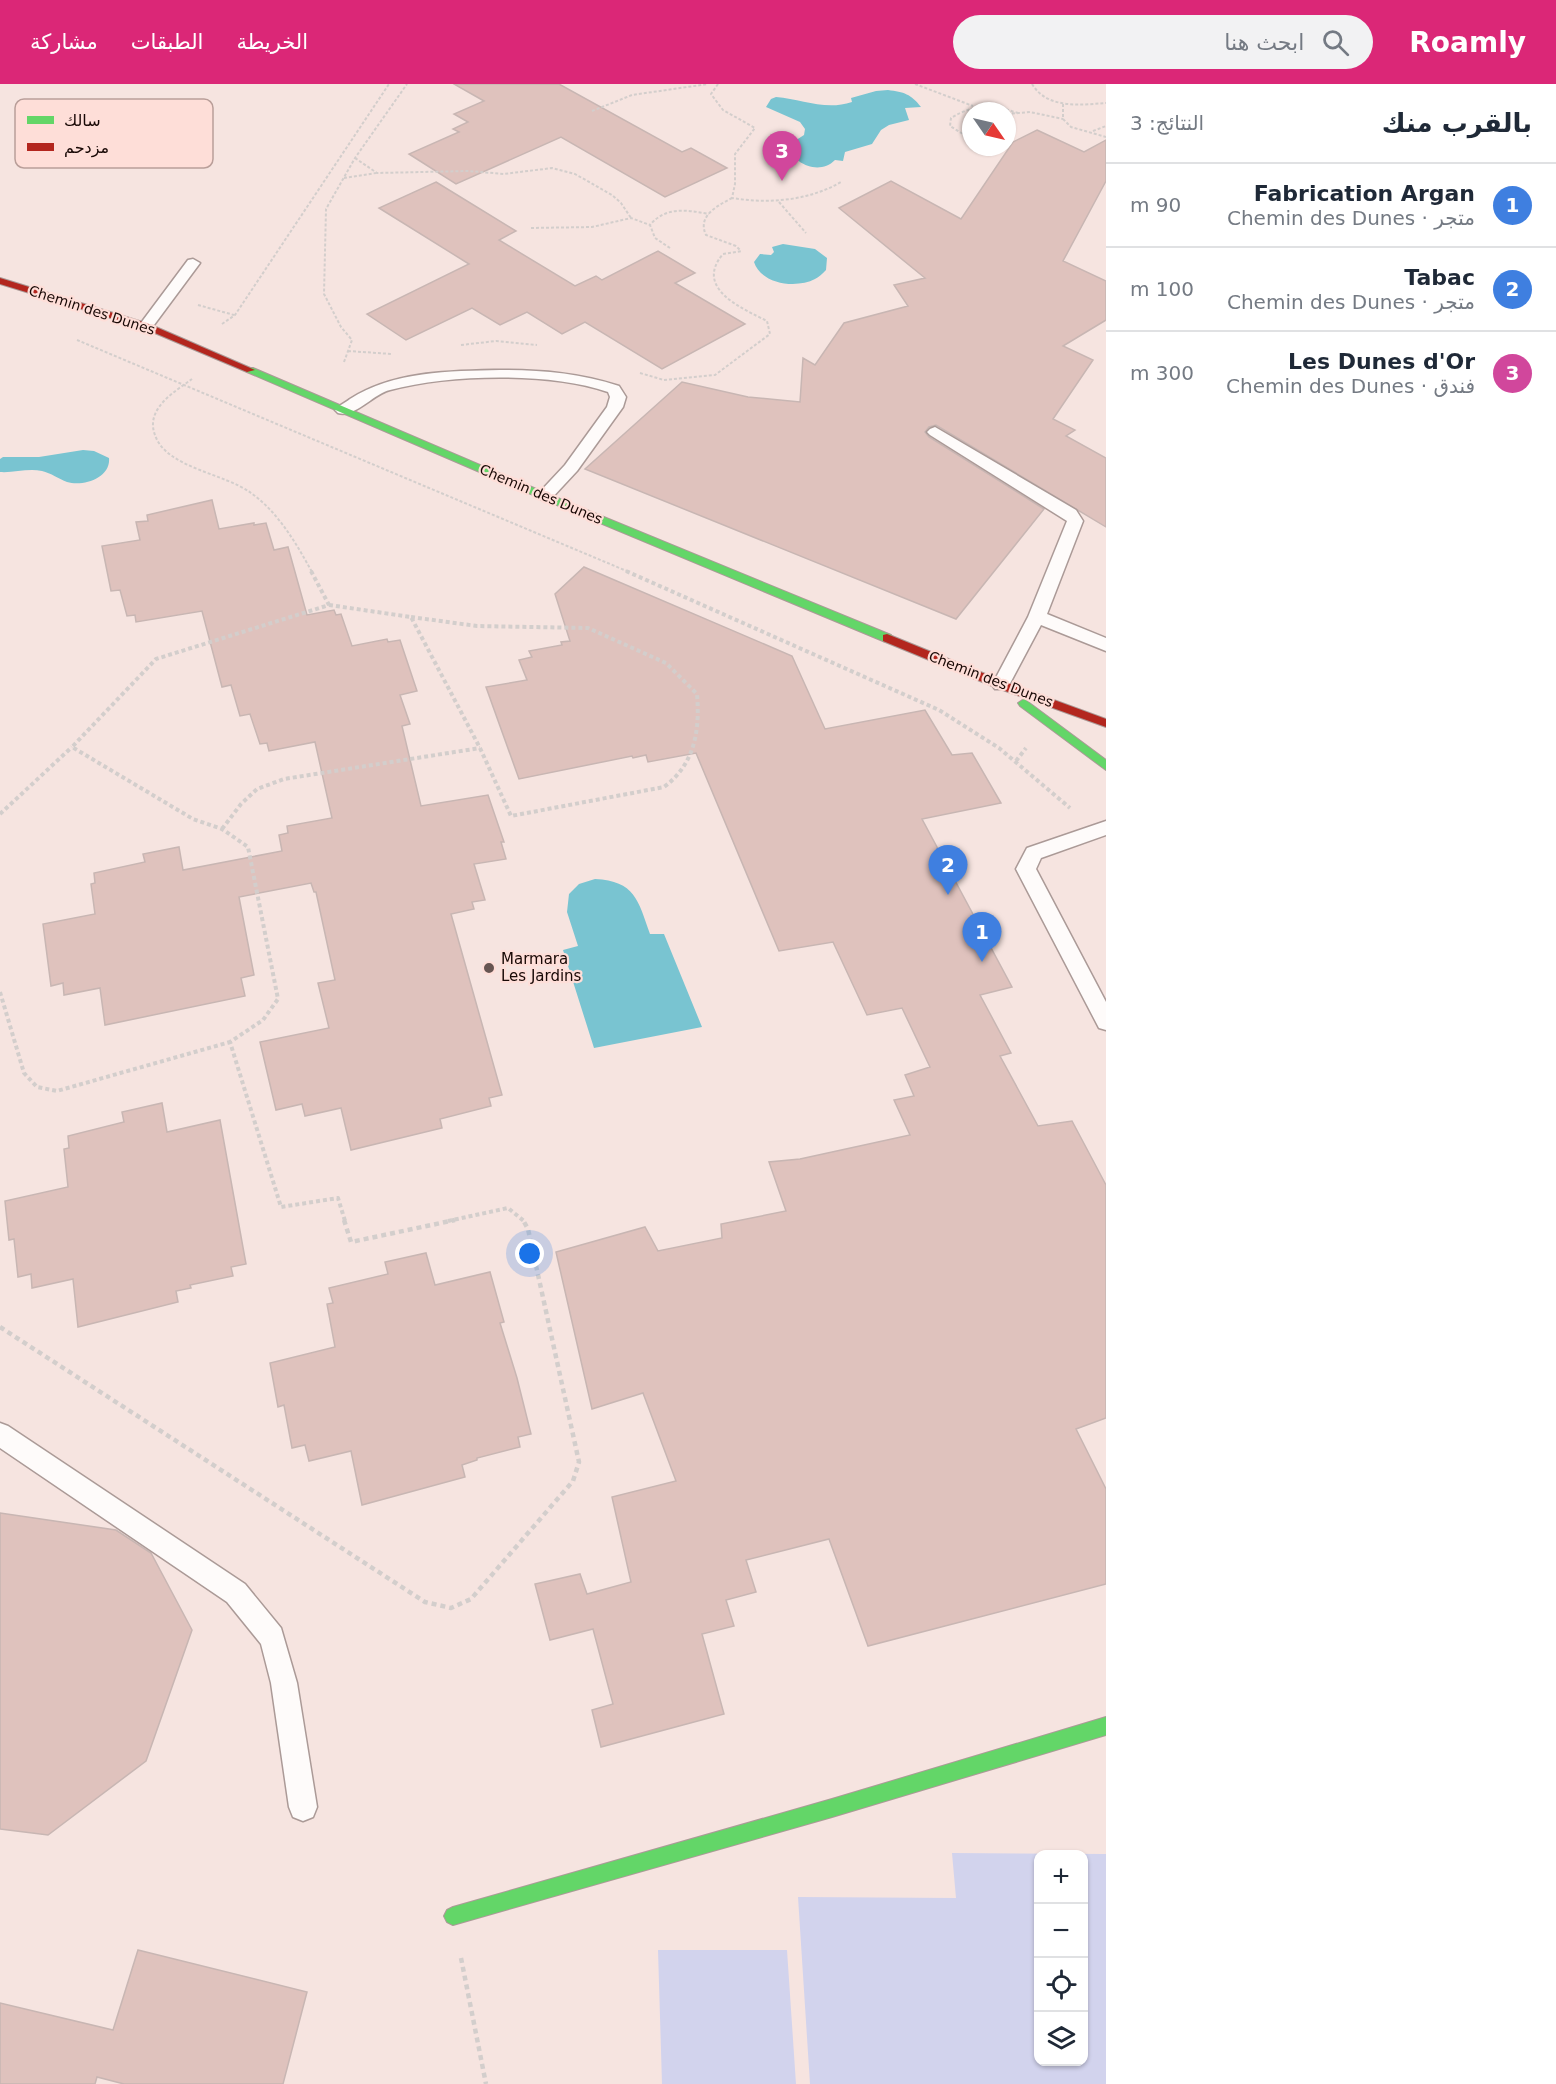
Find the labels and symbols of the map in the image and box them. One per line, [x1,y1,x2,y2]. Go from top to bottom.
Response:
legend [15,99,213,168]
north arrow [962,102,1016,156]
text: سالك [64,111,101,130]
pin: 3 [762,132,802,181]
text: مزدحم [64,138,109,158]
street label: Chemin des Dunes [27,282,157,338]
street label: Chemin des Dunes [477,461,605,527]
street label: Chemin des Dunes [927,648,1055,710]
pin: 2 [928,846,968,895]
pin: 1 [962,912,1002,962]
place label: Marmara Les Jardins [501,950,582,985]
marker: Marmara Les Jardins [482,961,496,975]
your location [515,1239,544,1268]

